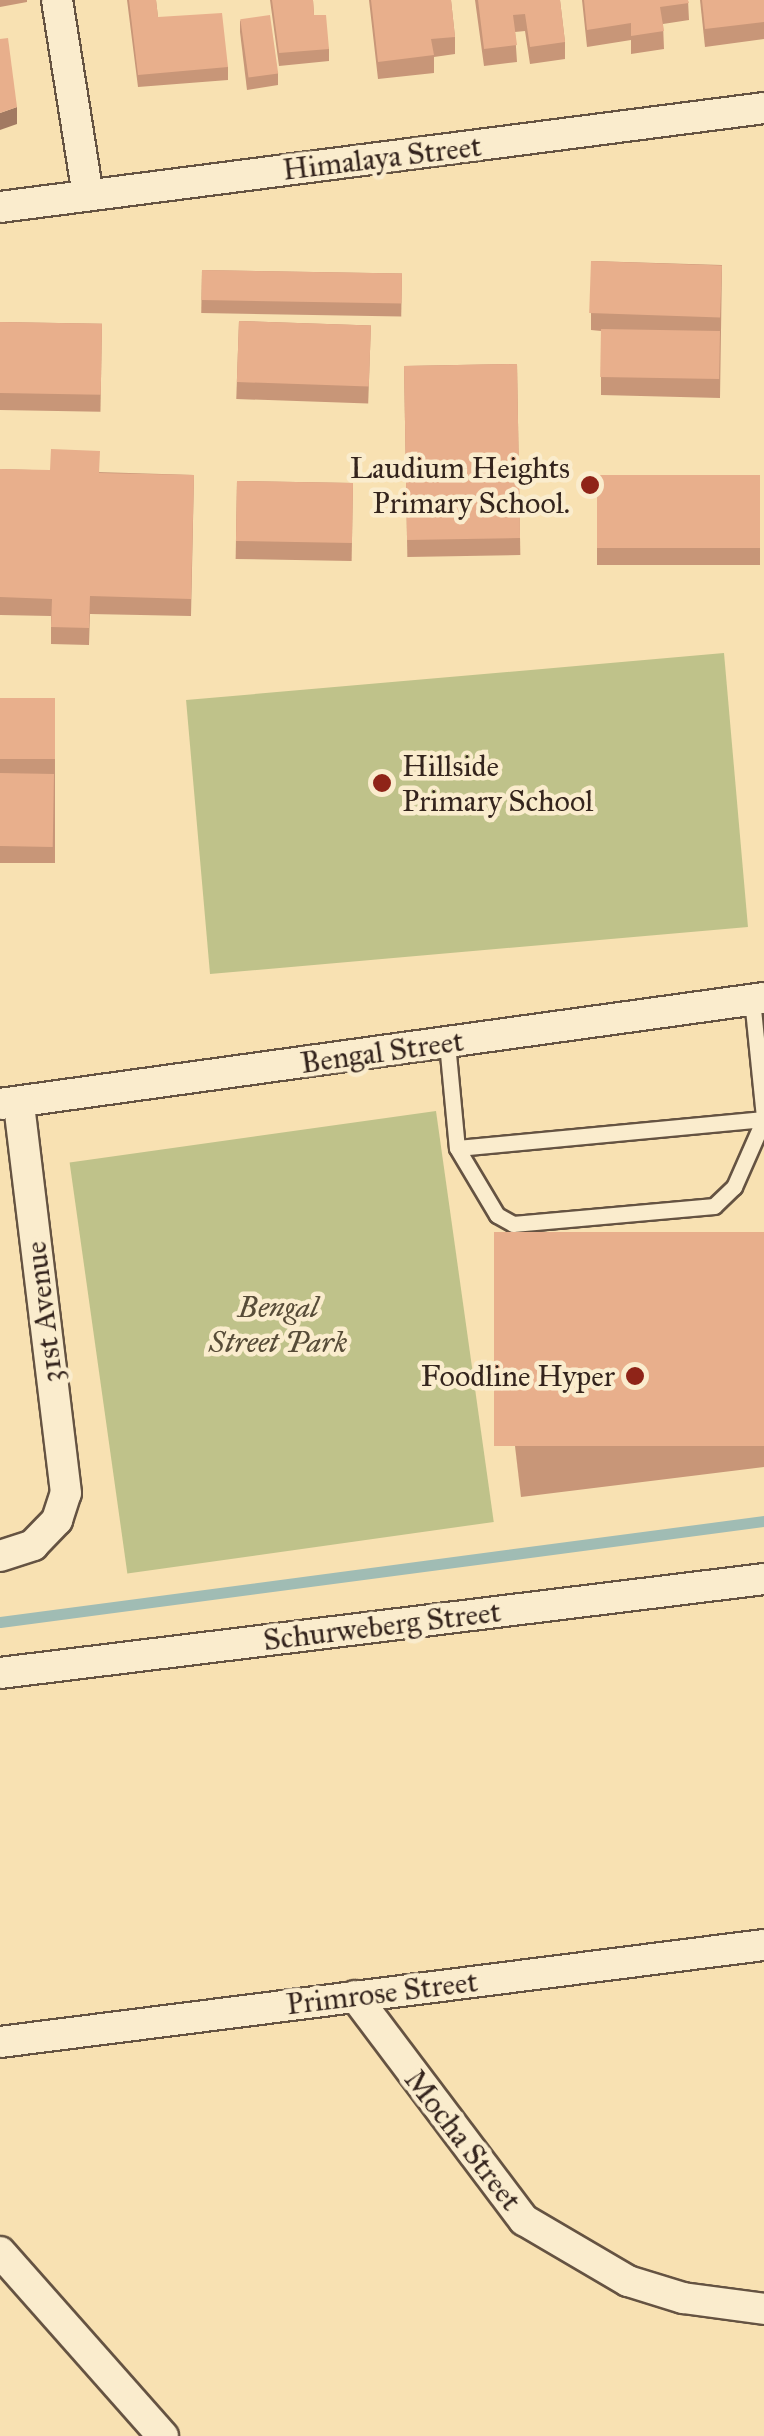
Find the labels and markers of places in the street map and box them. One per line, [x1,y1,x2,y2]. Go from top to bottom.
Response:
place label: Laudium Heights Primary School. [350,450,570,520]
marker: Laudium Heights Primary School. [579,474,601,496]
place label: Hillside Primary School [402,748,593,818]
marker: Hillside Primary School [371,772,393,794]
place label: Foodline Hyper [421,1358,615,1394]
marker: Foodline Hyper [624,1365,646,1387]

